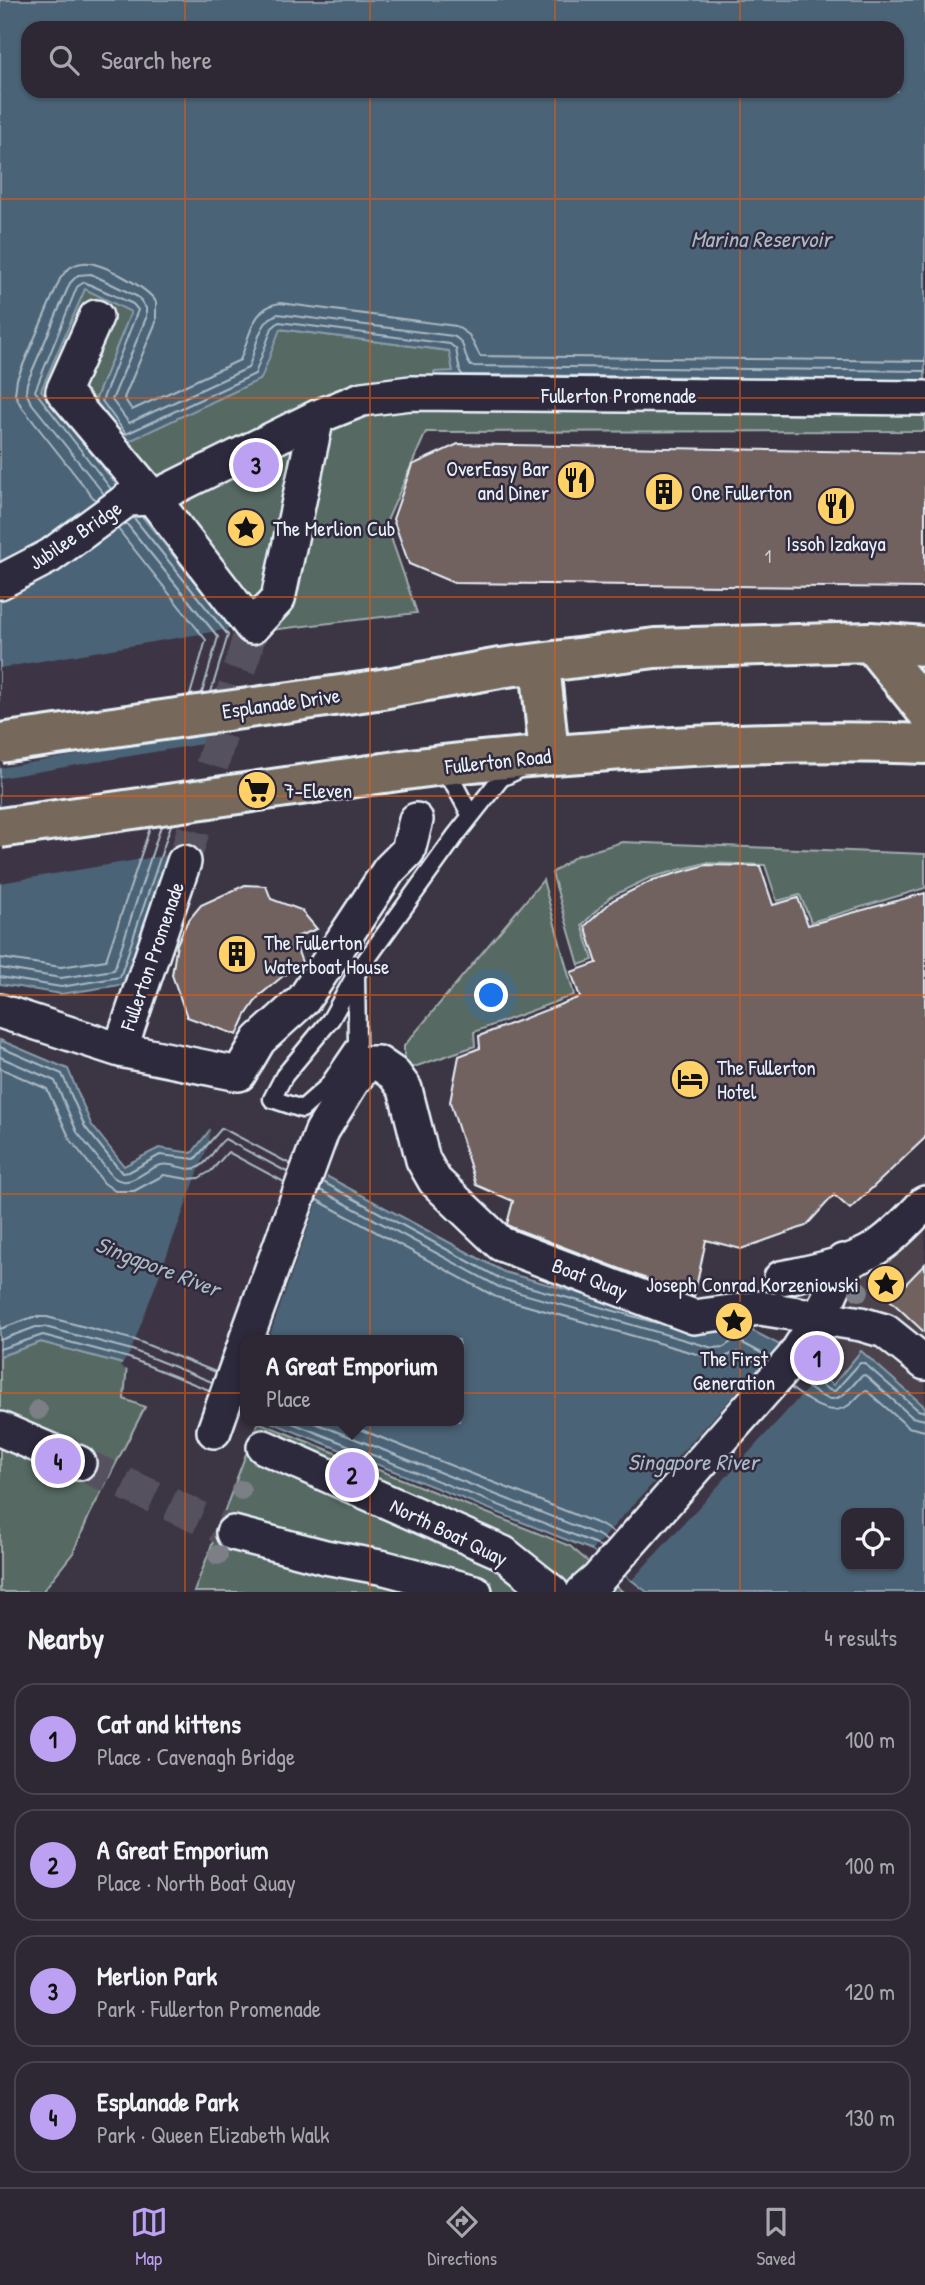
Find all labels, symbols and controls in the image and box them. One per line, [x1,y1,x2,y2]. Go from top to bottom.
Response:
search box [21,21,904,98]
icon: search [45,41,83,79]
text: Search here [101,42,212,77]
water label: Marina Reservoir [691,223,834,254]
street label: Fullerton Promenade [540,381,697,410]
pin: 3 [233,439,279,491]
place label: OverEasy Bar and Diner [446,454,549,507]
restaurant icon: OverEasy Bar and Diner [555,459,597,501]
building icon: One Fullerton [643,471,685,513]
place label: One Fullerton [691,478,792,507]
restaurant icon: Issoh Izakaya [815,485,857,527]
street label: Jubilee Bridge [23,493,127,577]
place icon: The Merlion Cub [225,507,267,549]
place label: The Merlion Cub [273,514,395,543]
place label: Issoh Izakaya [786,529,886,558]
house number: 1 [765,544,771,569]
street label: Esplanade Drive [220,680,342,726]
street label: Fullerton Road [443,741,552,781]
supermarket icon: 7-Eleven [236,769,278,811]
place label: 7-Eleven [284,776,352,805]
street label: Fullerton Promenade [113,878,191,1035]
place label: The Fullerton Waterboat House [264,928,389,981]
building icon: The Fullerton Waterboat House [216,933,258,975]
your location [474,978,508,1012]
place label: The Fullerton Hotel [717,1053,816,1106]
hotel icon: The Fullerton Hotel [669,1058,711,1100]
water label: Singapore River [91,1228,227,1306]
street label: Boat Quay [548,1250,632,1306]
place icon: Joseph Conrad Korzeniowski [865,1263,907,1305]
place label: Joseph Conrad Korzeniowski [646,1270,859,1299]
place icon: The First Generation [713,1300,755,1342]
pin: 1 [794,1332,840,1384]
popup [240,1335,464,1426]
place label: The First Generation [693,1344,775,1397]
text: A Great Emporium [266,1348,438,1383]
text: Place [266,1383,311,1414]
pin: 4 [35,1435,81,1487]
water label: Singapore River [628,1446,761,1478]
pin: 2 [329,1449,375,1501]
street label: North Boat Quay [385,1491,513,1573]
map controls [841,1508,904,1571]
button: locate [841,1508,904,1571]
text: Nearby [28,1618,104,1658]
text: 4 results [824,1622,897,1653]
text: Cat and kittens [97,1706,241,1741]
text: 1 [49,1724,57,1755]
text: 100 m [845,1724,895,1755]
text: Place · Cavenagh Bridge [97,1741,295,1772]
text: A Great Emporium [97,1832,268,1867]
text: 2 [48,1850,58,1881]
text: 100 m [845,1850,895,1881]
text: Place · North Boat Quay [97,1867,296,1898]
text: Merlion Park [97,1958,217,1993]
text: 3 [48,1976,58,2007]
text: 120 m [845,1976,895,2007]
text: Park · Fullerton Promenade [97,1993,321,2024]
text: Esplanade Park [97,2084,239,2119]
text: 4 [49,2102,57,2133]
text: 130 m [845,2102,895,2133]
text: Park · Queen Elizabeth Walk [97,2119,330,2150]
tab: Map [130,2203,168,2271]
tab: Directions [427,2203,497,2271]
tab: Saved [757,2203,795,2271]

